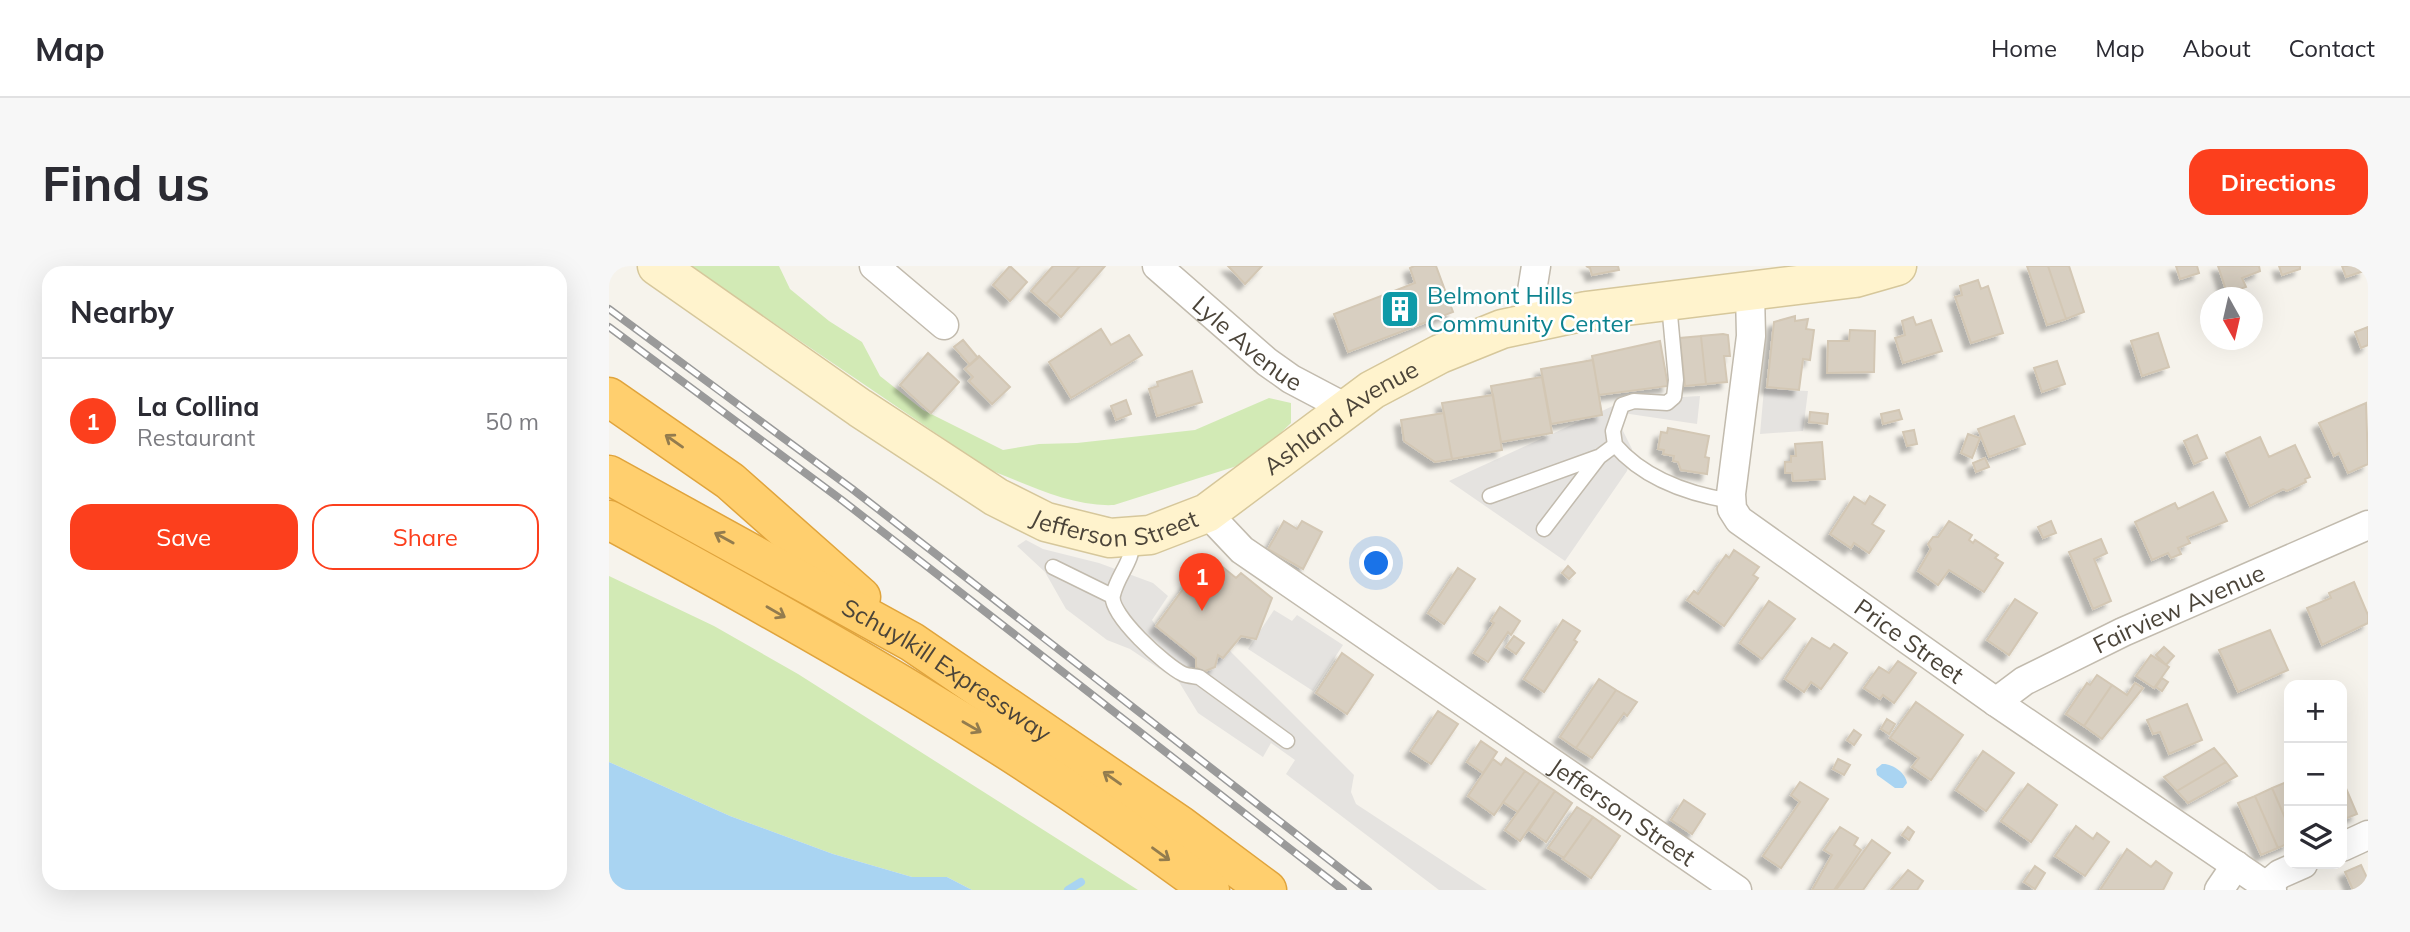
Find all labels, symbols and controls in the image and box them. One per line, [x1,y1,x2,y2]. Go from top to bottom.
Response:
text: Map [35,28,105,69]
text: Home [1991,33,2057,63]
text: Map [2095,33,2145,63]
text: About [2183,33,2251,63]
text: Contact [2289,33,2375,63]
button: Directions [2189,149,2368,215]
text: Find us [42,152,210,213]
place label: Belmont Hills Community Center [1427,280,1633,338]
north arrow [2200,287,2263,350]
building icon: Belmont Hills Community Center [1379,288,1421,330]
street label: Lyle Avenue [1186,289,1307,397]
text: Nearby [70,293,174,331]
street label: Ashland Avenue [1257,353,1423,481]
text: La Collina [137,390,259,423]
text: 1 [86,407,100,436]
text: 50 m [485,407,539,436]
text: Restaurant [137,423,255,452]
one-way arrow [665,434,685,448]
street label: Jefferson Street [1026,502,1202,553]
button: Save [70,504,298,570]
button: Share [312,504,539,570]
one-way arrow [714,531,735,544]
your location [1359,546,1393,580]
pin: 1 [1179,553,1225,611]
street label: Fairview Avenue [2088,557,2269,660]
street label: Schuylkill Expressway [837,591,1057,748]
street label: Price Street [1849,592,1970,690]
one-way arrow [766,605,786,619]
map controls [2284,680,2347,869]
button: + [2284,680,2347,743]
one-way arrow [962,720,982,734]
button: − [2284,743,2347,806]
street label: Jefferson Street [1544,751,1702,872]
one-way arrow [1103,771,1122,785]
button: layers [2284,806,2347,869]
one-way arrow [1151,846,1170,861]

